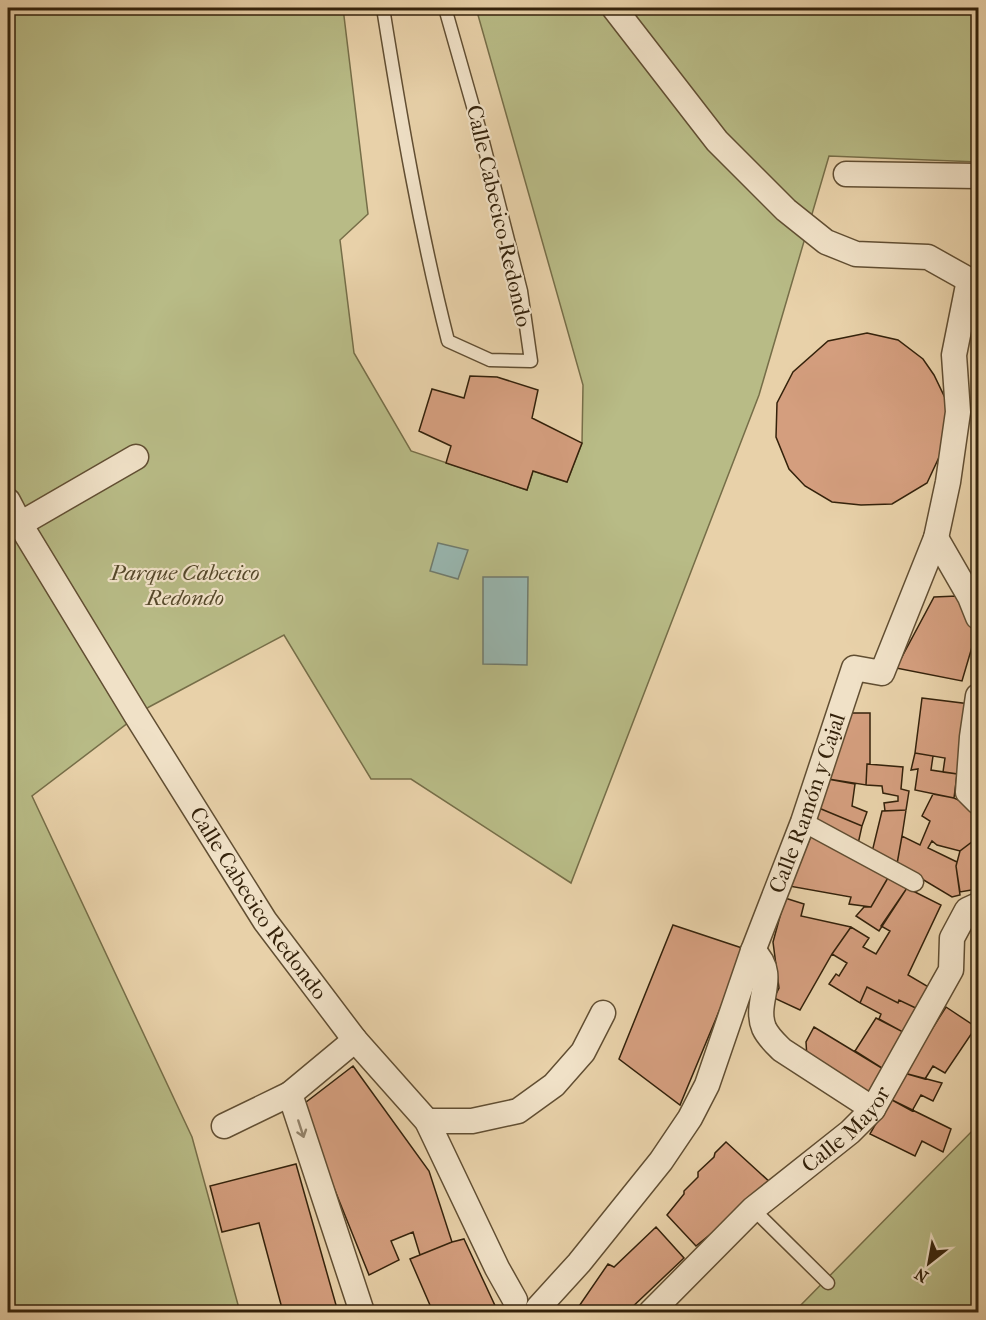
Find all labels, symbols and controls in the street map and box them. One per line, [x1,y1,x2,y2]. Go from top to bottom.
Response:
street label: Calle Cabecico Redondo [461,102,537,330]
park label: Parque Cabecico Redondo [109,560,260,611]
street label: Calle Ramón y Cajal [764,710,851,897]
street label: Calle Cabecico Redondo [184,802,333,1005]
street label: Calle Mayor [797,1081,896,1178]
one-way arrow [296,1119,307,1138]
north arrow [899,1233,959,1293]
text: N [911,1264,932,1287]

